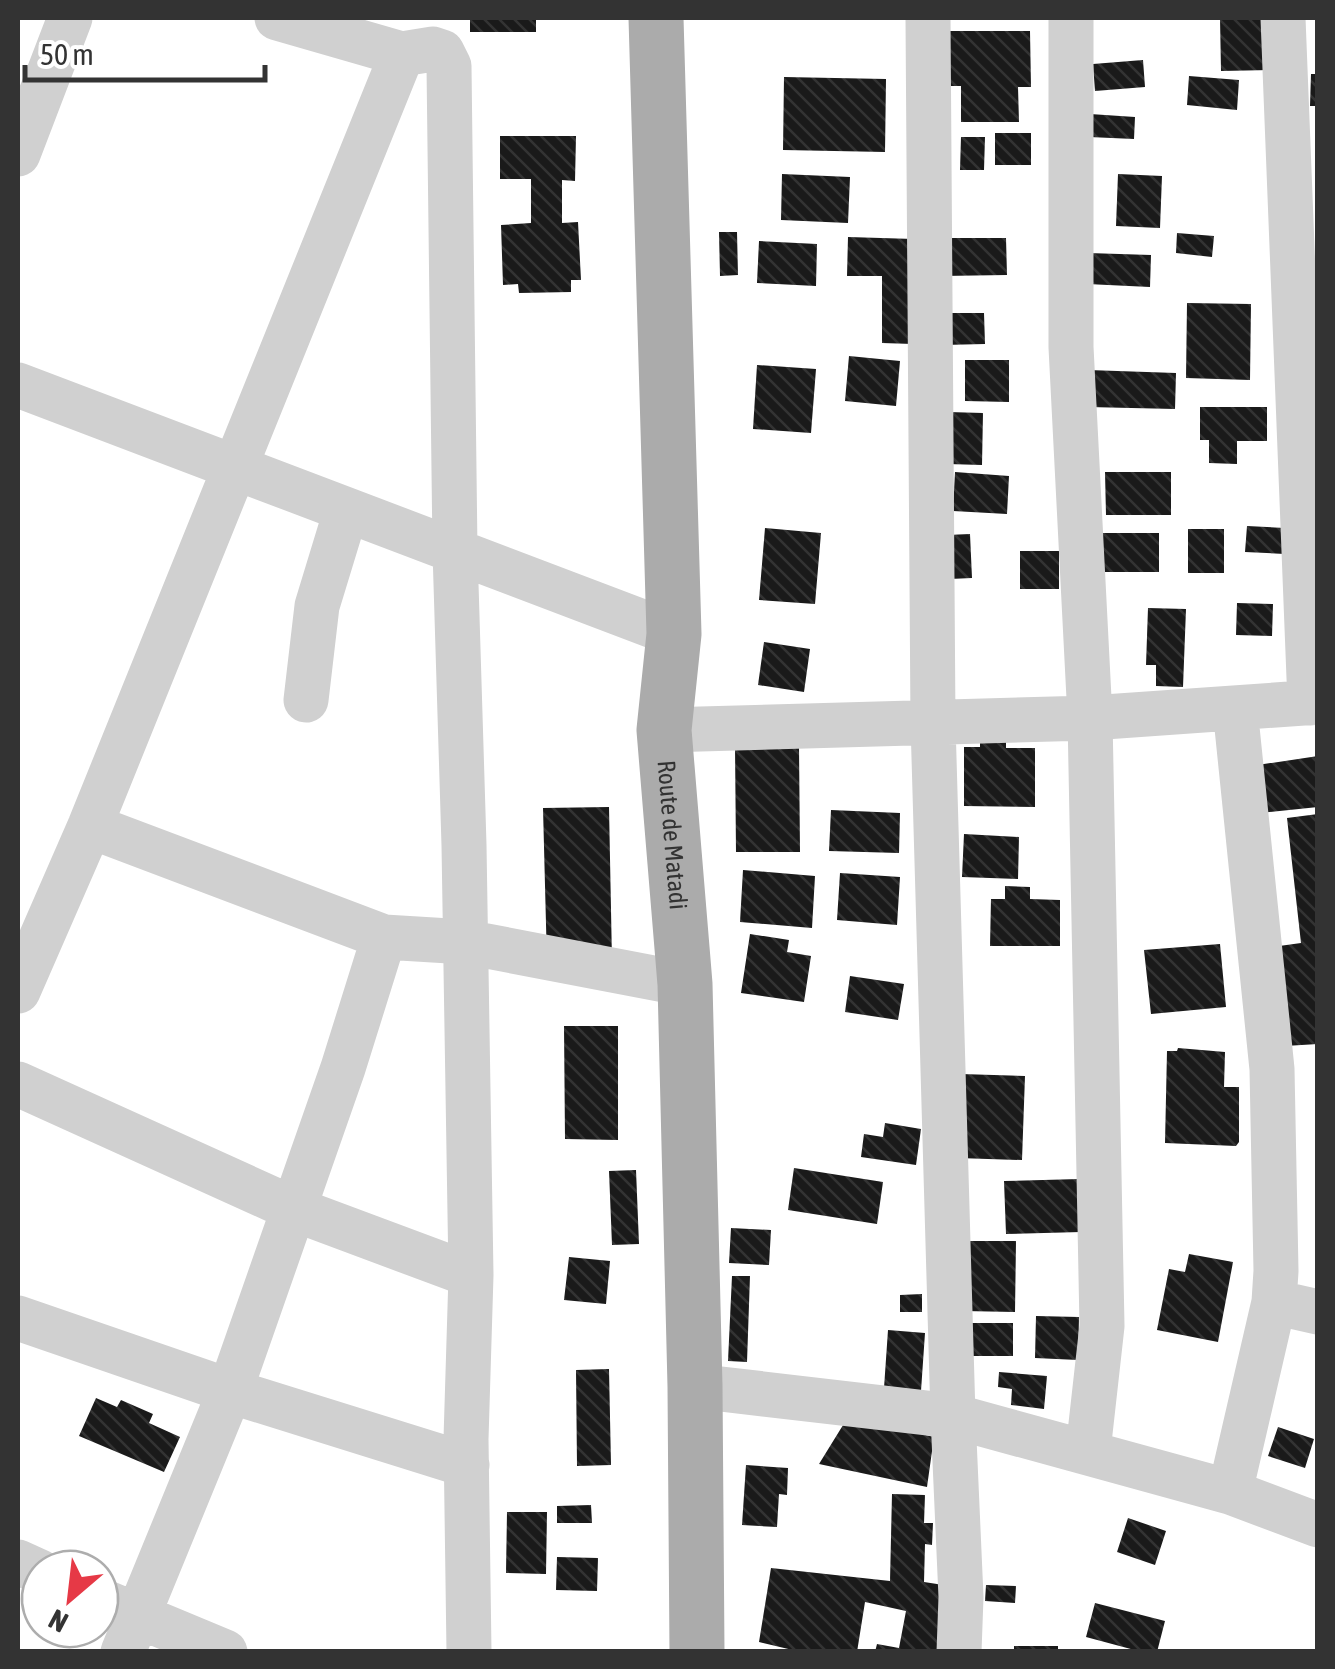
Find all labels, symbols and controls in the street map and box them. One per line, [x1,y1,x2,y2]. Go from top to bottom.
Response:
scale bar [25,20,265,82]
text: 50 m [40,37,94,71]
street label: Route de Matadi [653,759,693,911]
north arrow [20,1549,120,1649]
text: N [43,1603,73,1639]

